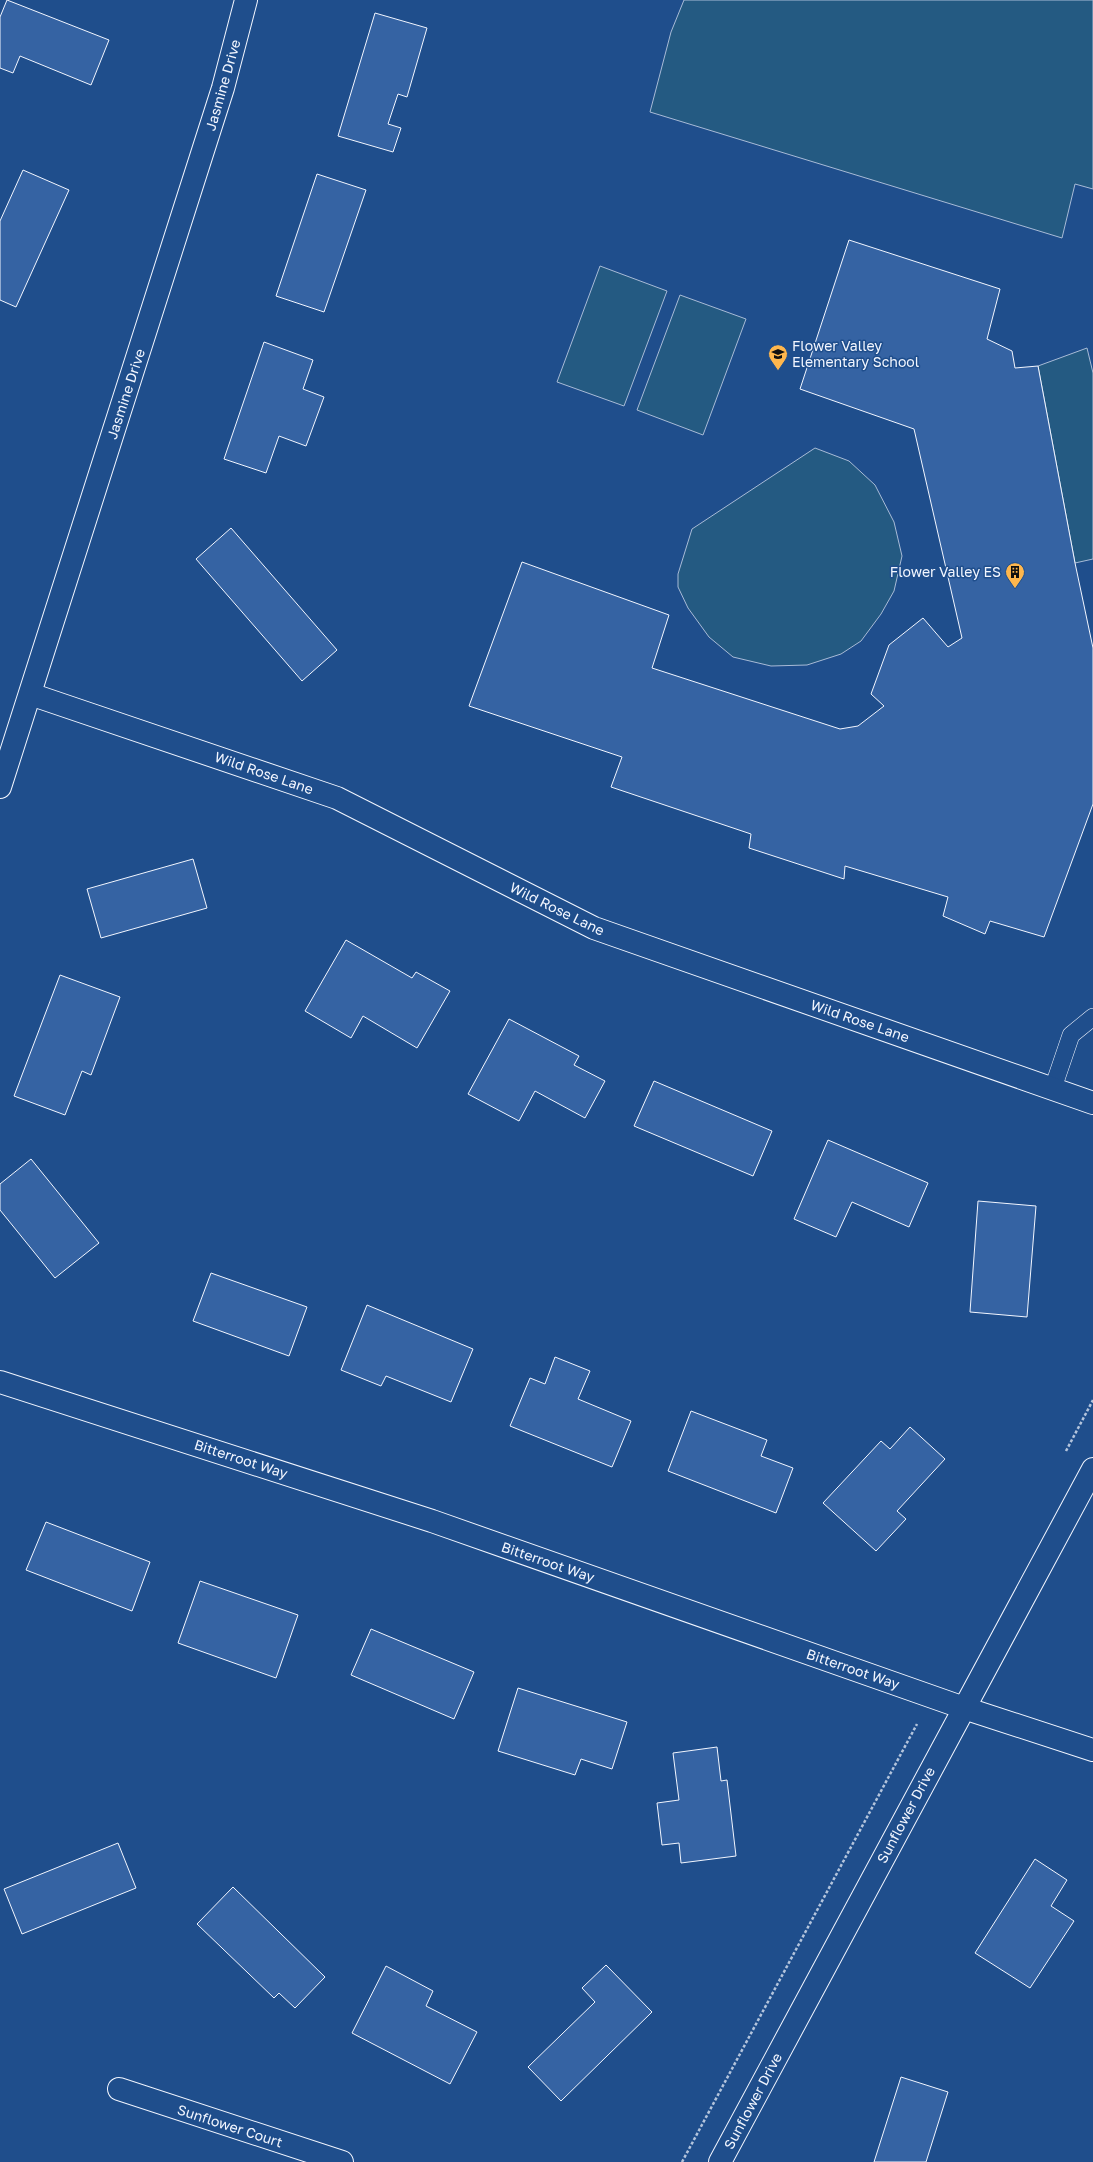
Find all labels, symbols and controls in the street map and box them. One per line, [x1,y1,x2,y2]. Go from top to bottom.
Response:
street label: Jasmine Drive [201,37,244,132]
place label: Flower Valley Elementary School [792,337,919,370]
school or university icon: Flower Valley Elementary School [767,343,789,371]
street label: Jasmine Drive [103,346,148,441]
building icon: Flower Valley ES [1004,561,1026,589]
place label: Flower Valley ES [890,563,1001,580]
street label: Wild Rose Lane [213,748,316,797]
street label: Wild Rose Lane [507,878,607,939]
street label: Wild Rose Lane [809,996,912,1045]
street label: Bitterroot Way [192,1435,290,1482]
street label: Bitterroot Way [499,1538,597,1585]
street label: Bitterroot Way [804,1645,902,1692]
street label: Sunflower Drive [873,1764,938,1866]
street label: Sunflower Drive [720,2050,785,2152]
street label: Sunflower Court [175,2100,285,2151]

